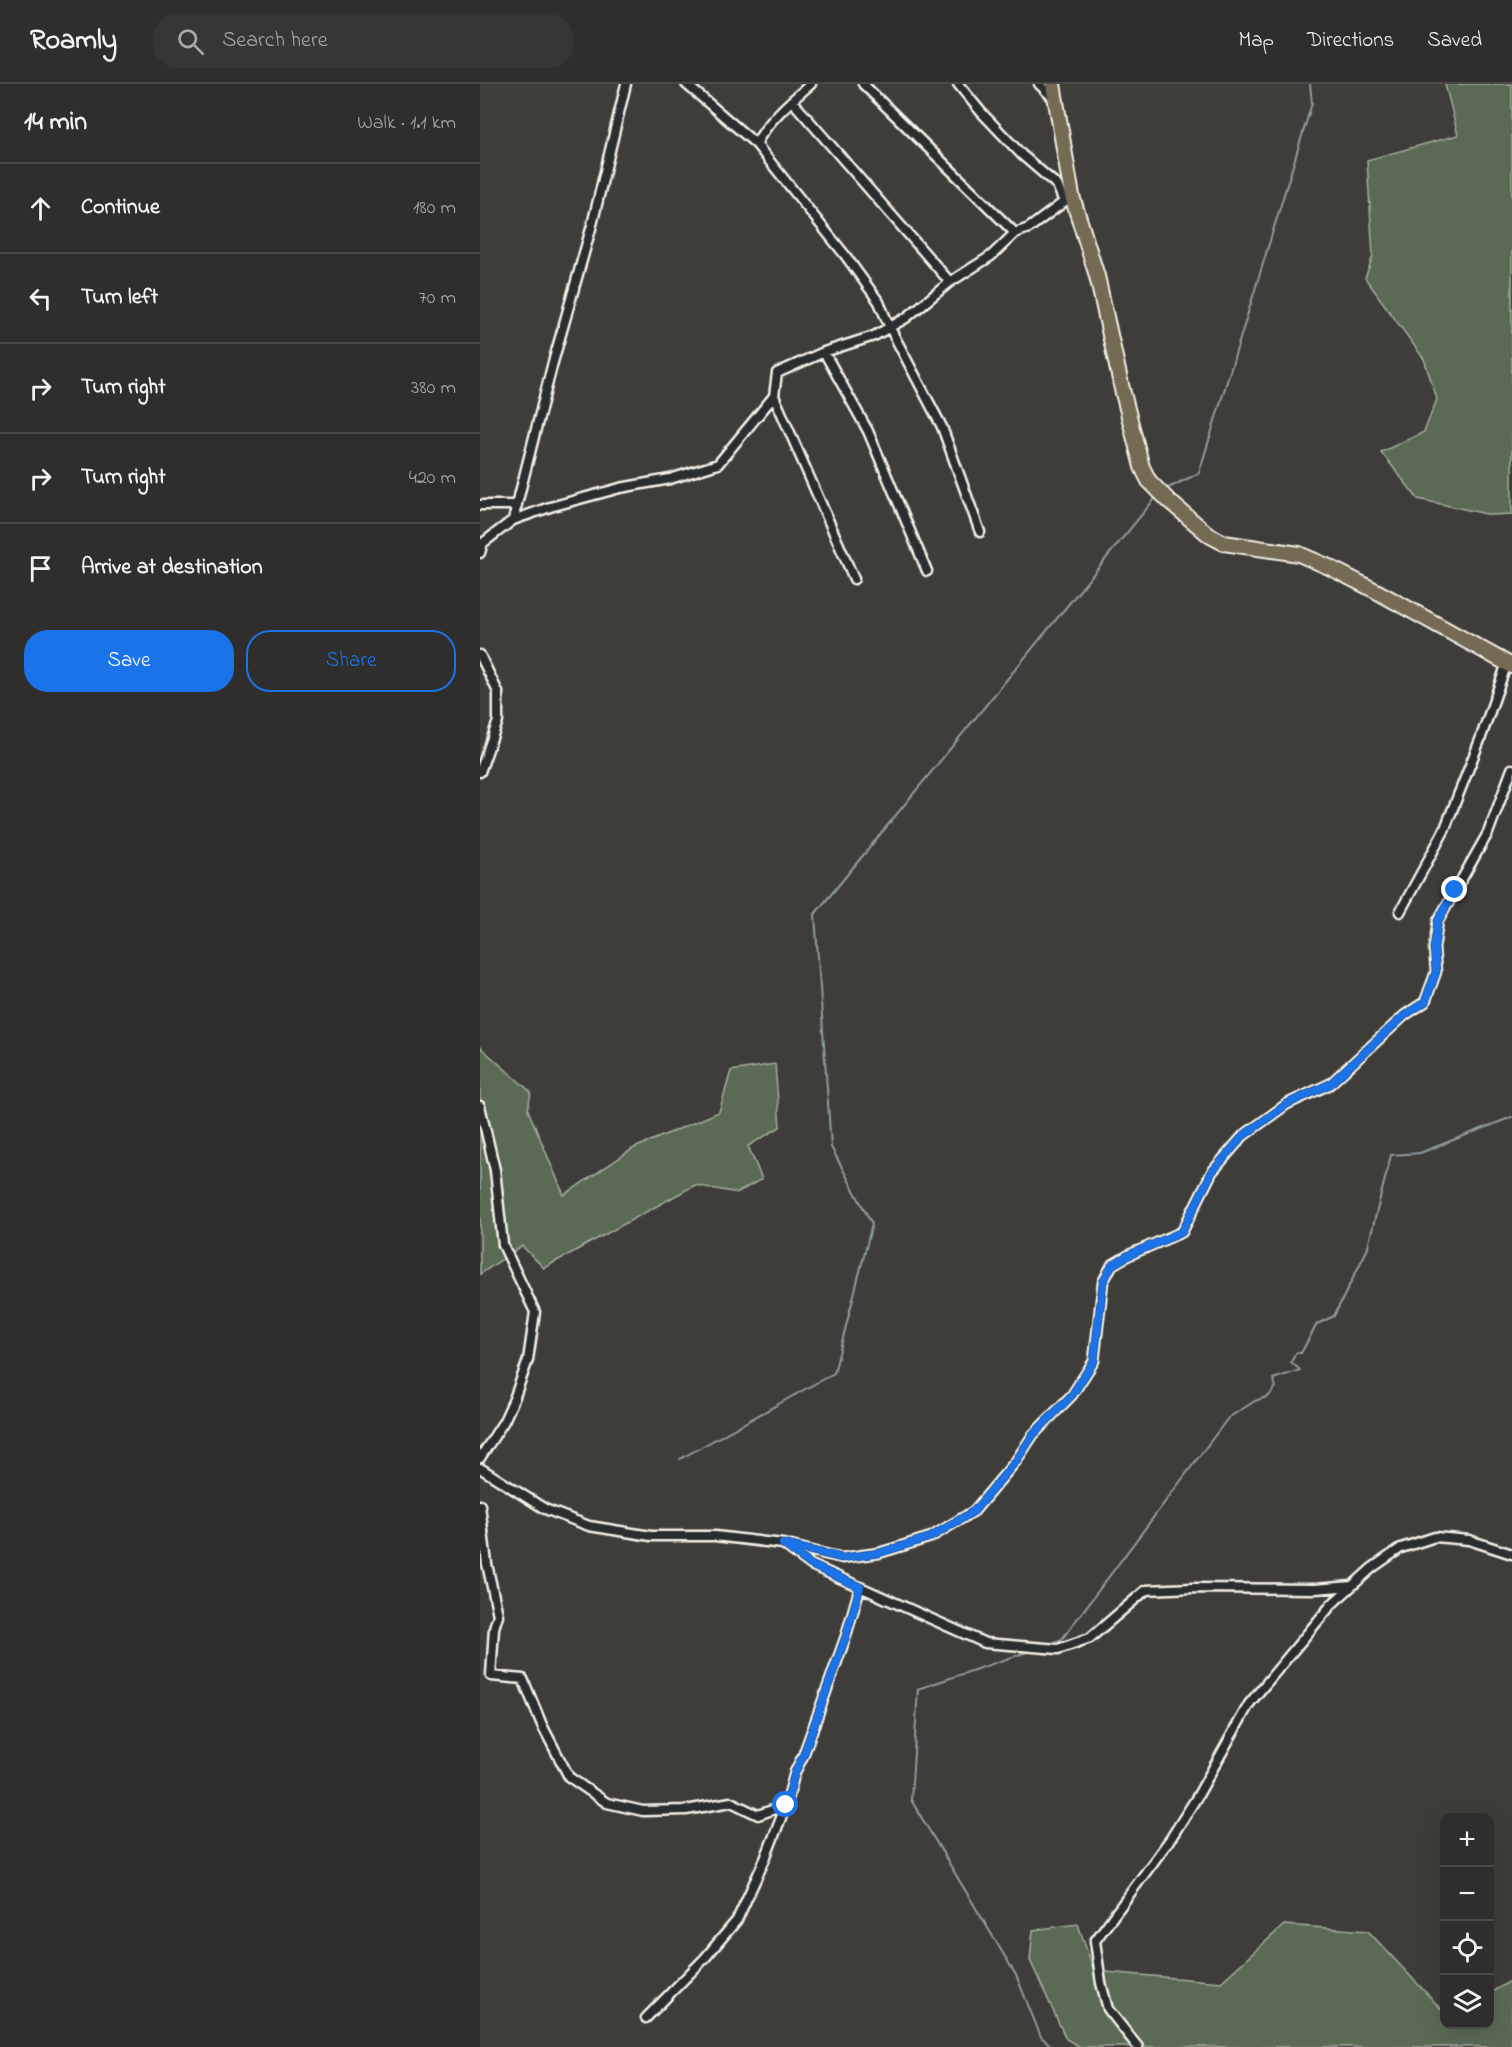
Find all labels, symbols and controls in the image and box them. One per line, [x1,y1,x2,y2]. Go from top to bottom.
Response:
search box [153,14,573,68]
text: Roamly [30,21,117,62]
icon: search [174,25,207,58]
text: Search here [222,25,328,57]
text: Map [1238,26,1274,56]
text: Directions [1307,26,1394,56]
text: Saved [1427,26,1482,56]
text: 14 min [24,104,87,142]
text: Walk · 1.1 km [357,109,456,138]
icon: ahead [24,192,57,225]
text: Continue [81,192,160,224]
text: 180 m [413,194,456,223]
icon: left [24,282,57,315]
text: Turn left [81,282,158,314]
text: 70 m [419,284,456,313]
icon: right [24,372,57,405]
text: Turn right [81,372,166,404]
text: 380 m [411,374,456,403]
icon: right [24,462,57,495]
text: Turn right [81,462,166,494]
text: 420 m [409,464,456,493]
icon: arrive [24,552,57,585]
text: Arrive at destination [81,552,263,584]
button: Save [24,630,234,692]
button: Share [246,630,456,692]
route end [1441,876,1467,902]
route start [772,1791,798,1817]
map controls [1440,1813,1494,2029]
button: + [1440,1813,1494,1867]
button: − [1440,1867,1494,1921]
button: locate [1440,1921,1494,1975]
button: layers [1440,1975,1494,2029]

